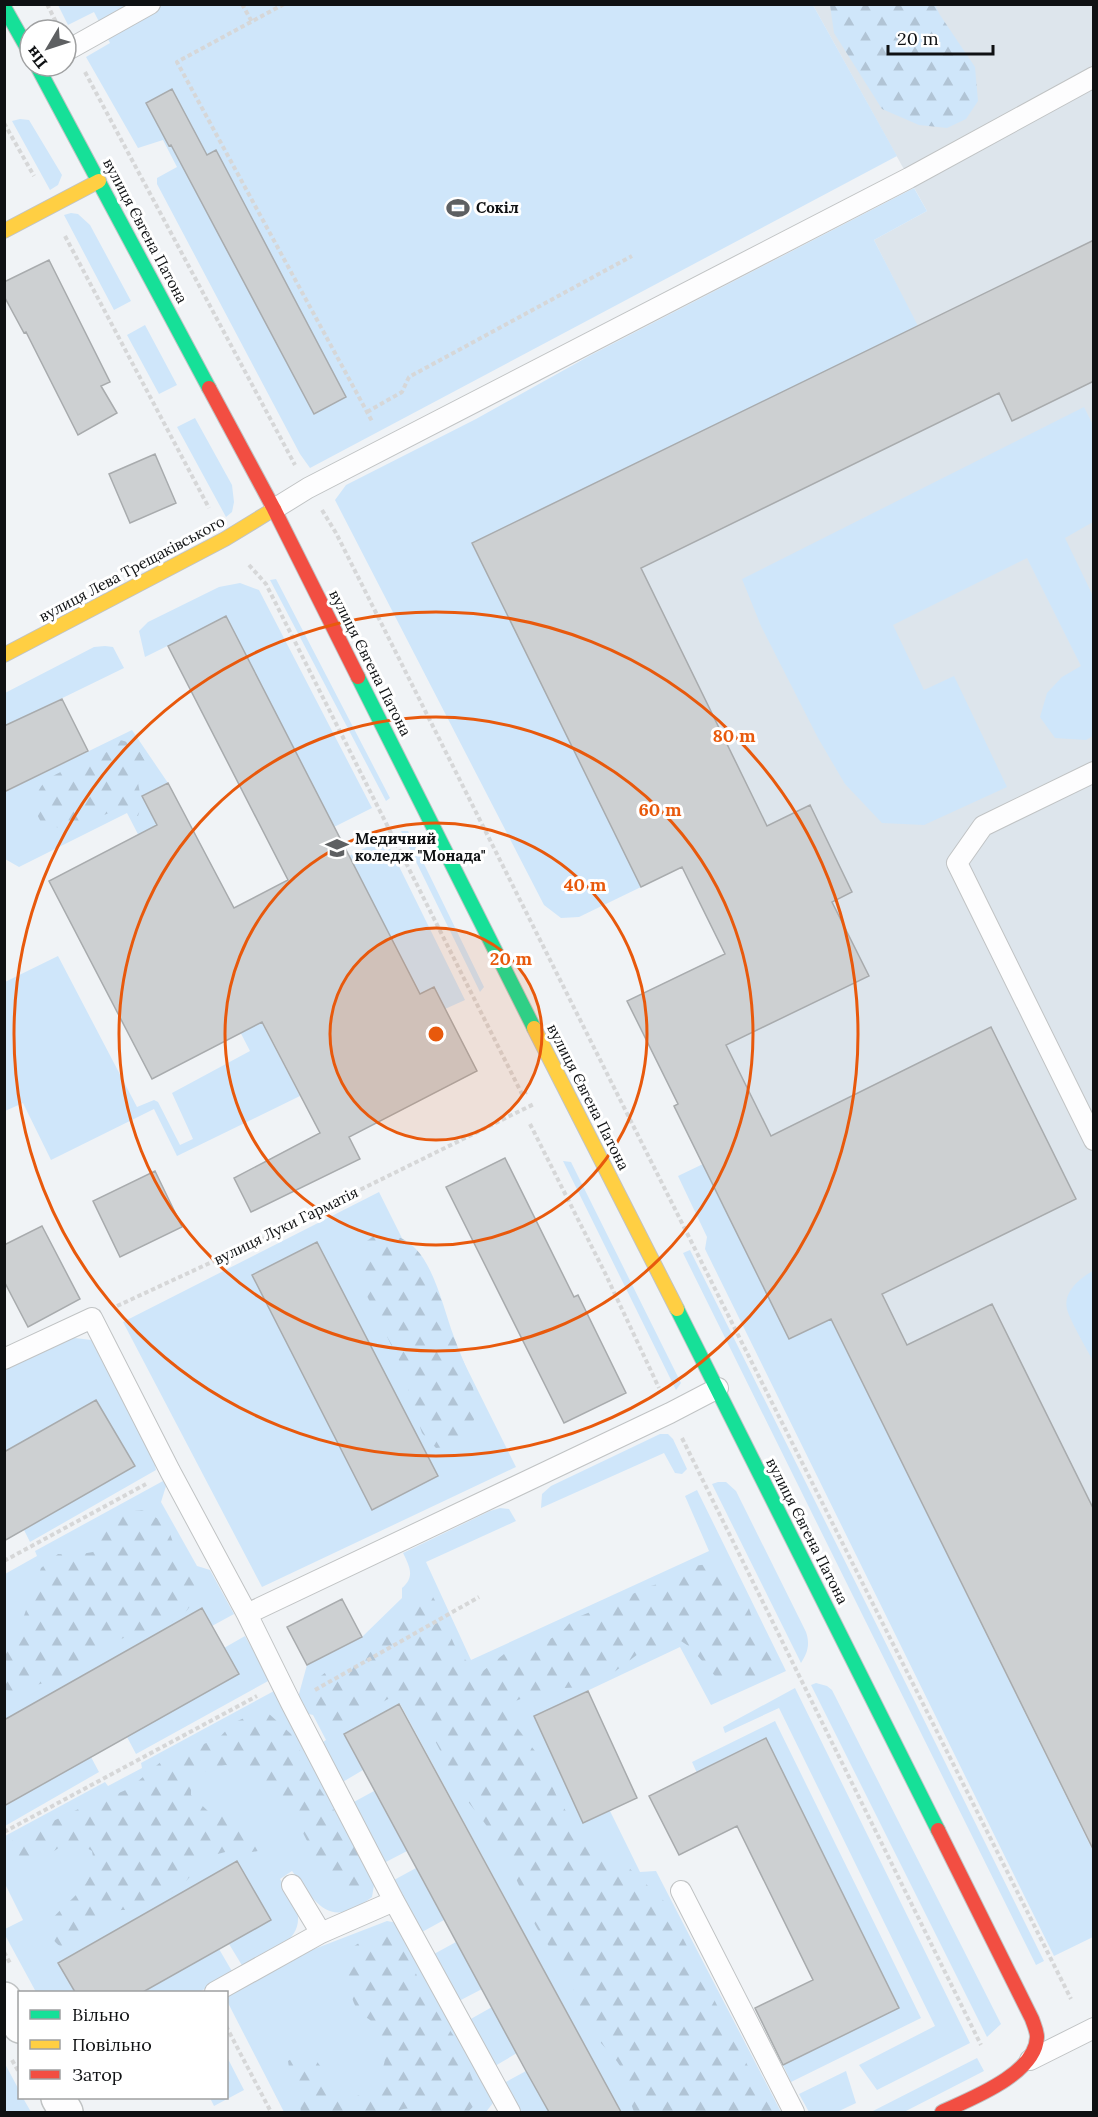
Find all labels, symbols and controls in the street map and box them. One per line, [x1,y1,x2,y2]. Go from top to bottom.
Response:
north arrow [18,18,78,78]
scale bar [888,18,993,56]
text: 20 m [897,27,939,50]
text: Пн [21,42,51,73]
street label: вулиця Євгена Патона [99,155,192,307]
sports icon: Сокіл [445,195,471,221]
place label: Сокіл [476,198,519,217]
street label: вулиця Лева Трещаківського [36,511,228,626]
street label: вулиця Євгена Патона [325,586,416,739]
text: 80 m [712,724,756,747]
text: 60 m [638,798,682,821]
place label: Медичний коледж "Монада" [355,829,486,865]
school or university icon: Медичний коледж "Монада" [324,835,350,861]
text: 40 m [564,873,607,896]
text: 20 m [490,947,533,970]
street label: вулиця Євгена Патона [543,1020,634,1173]
centre of rings [426,1024,446,1044]
street label: вулиця Луки Гарматія [210,1182,361,1269]
street label: вулиця Євгена Патона [762,1454,853,1607]
legend [18,1991,228,2099]
text: Вільно [72,2003,130,2026]
text: Повільно [72,2033,152,2056]
text: Затор [72,2063,123,2086]

